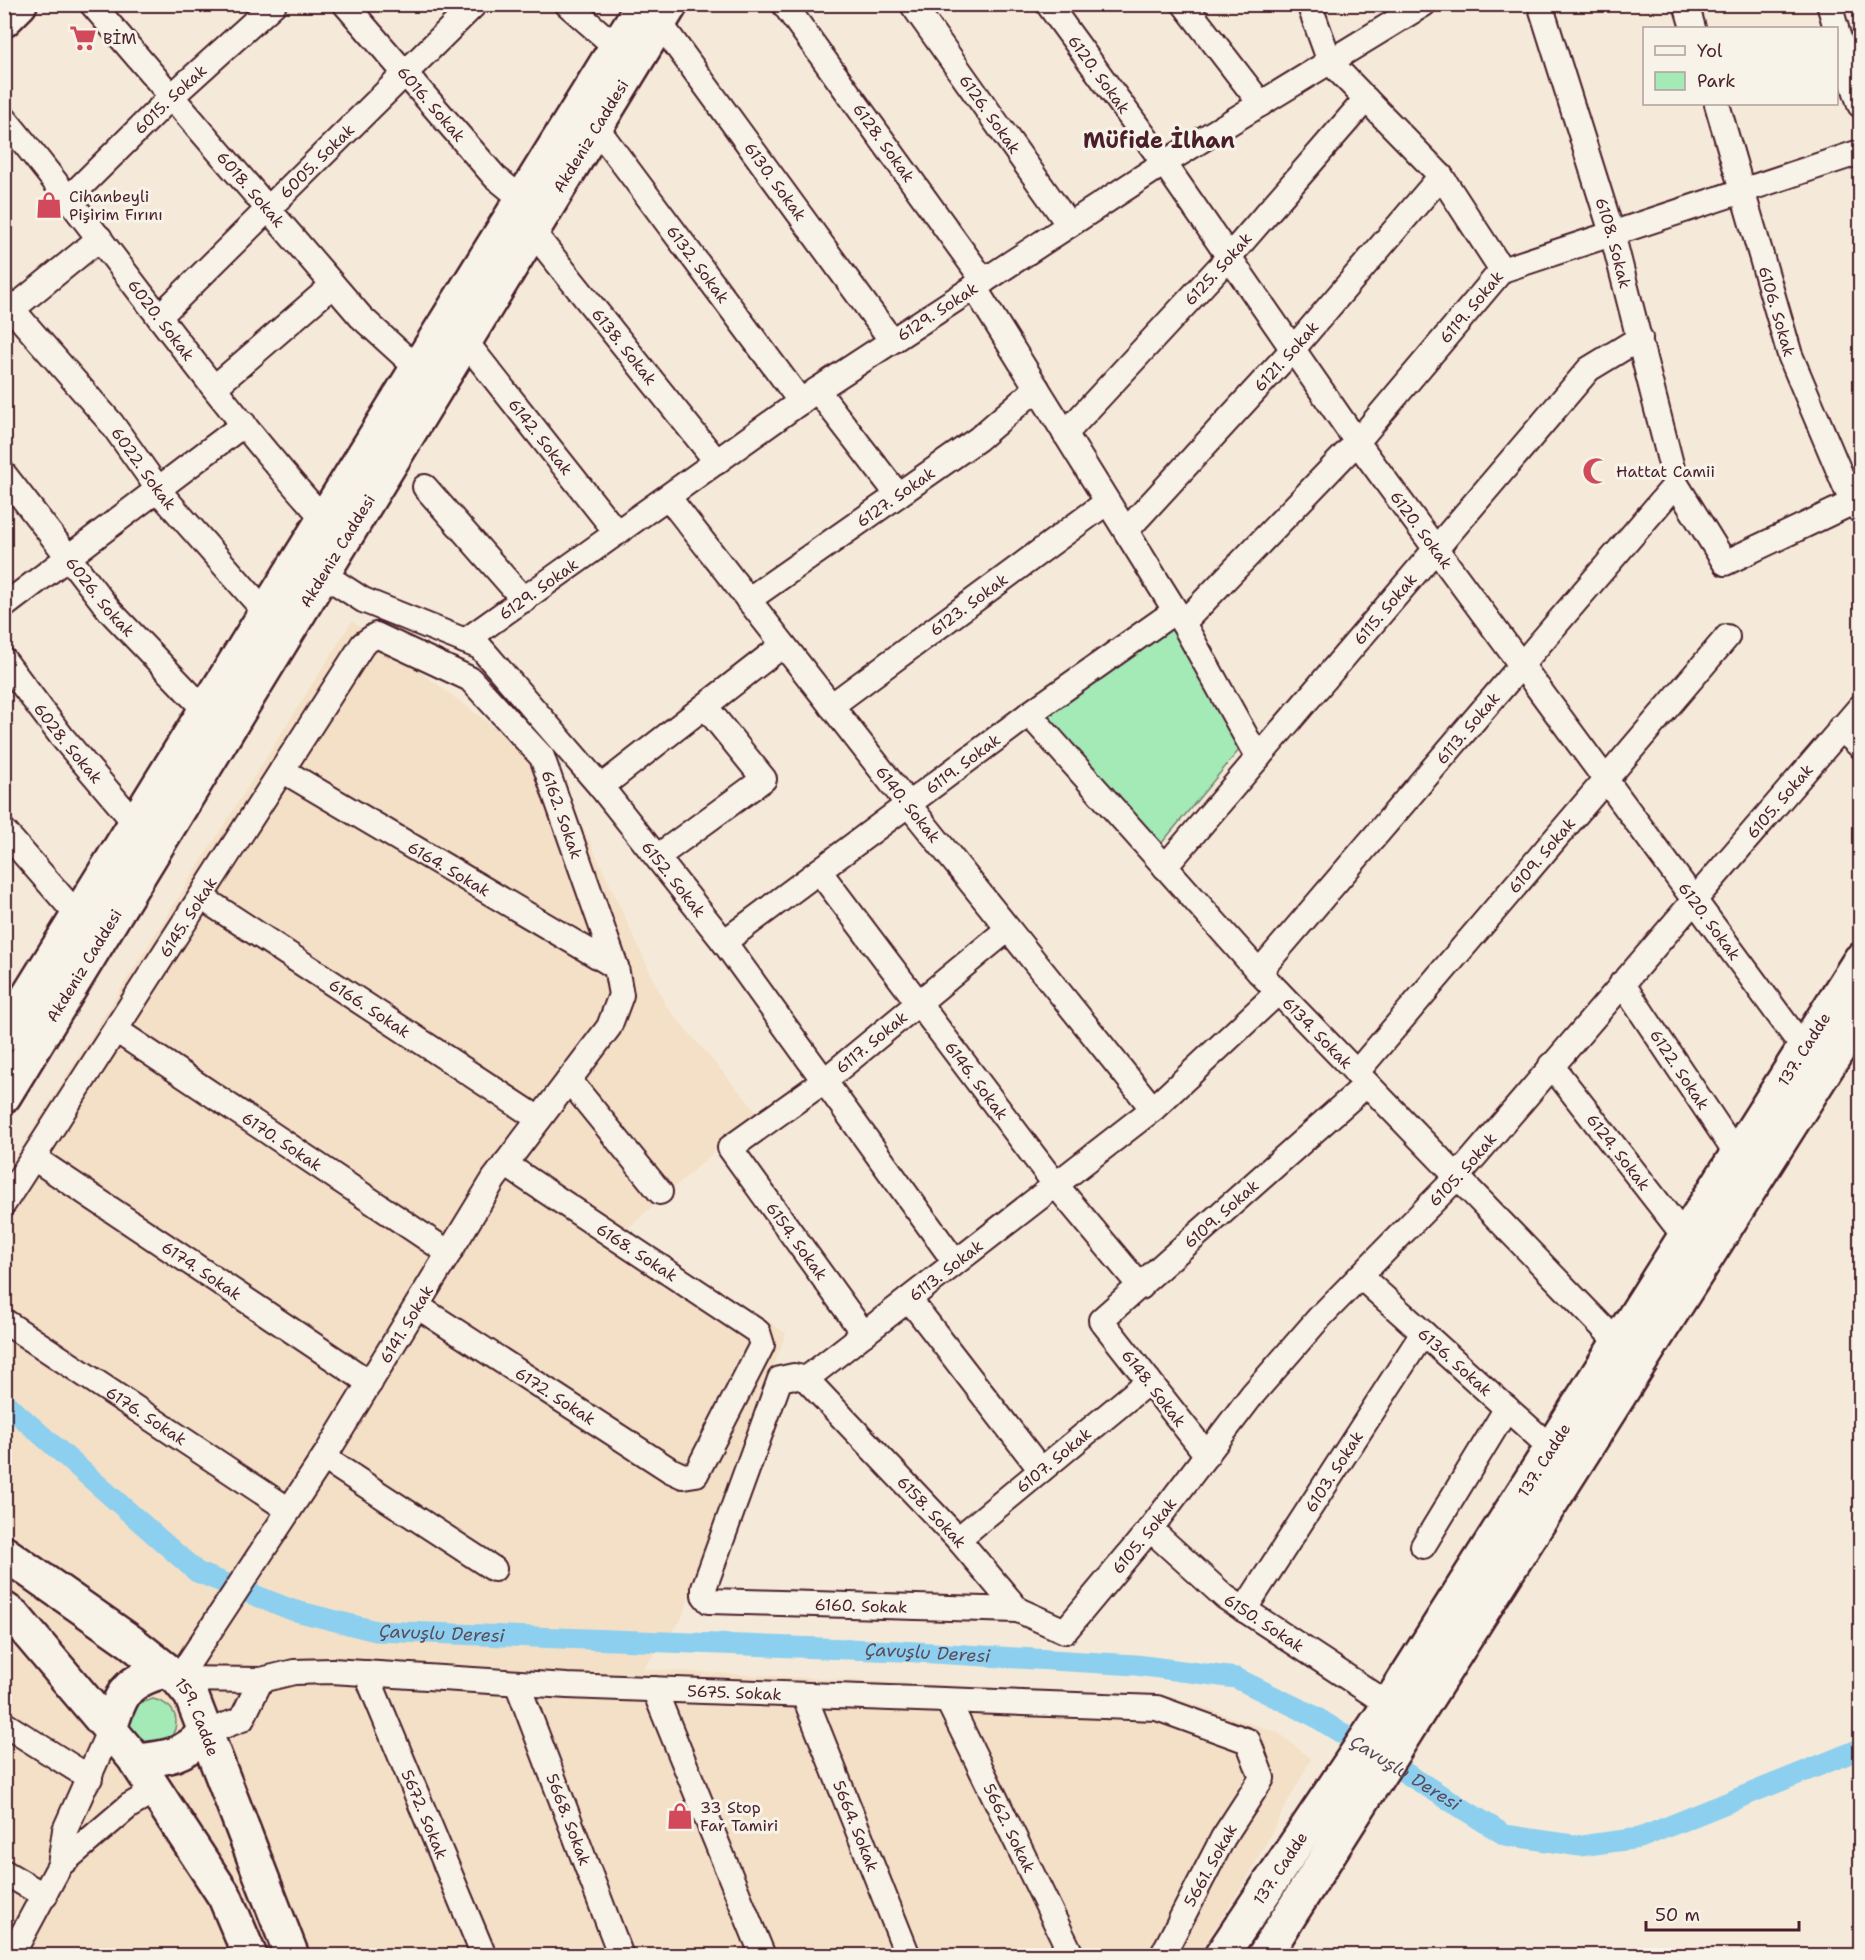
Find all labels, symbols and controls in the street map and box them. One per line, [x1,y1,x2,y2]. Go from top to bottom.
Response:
supermarket icon: BİM [68,23,98,53]
legend [1643,27,1838,105]
place label: BİM [103,28,137,49]
street label: 6120. Sokak [1063,31,1135,118]
text: Yol [1697,39,1723,63]
street label: 6015. Sokak [130,60,211,139]
street label: 6016. Sokak [392,62,470,146]
text: Park [1697,69,1736,93]
street label: 6126. Sokak [954,71,1025,158]
street label: Akdeniz Caddesi [548,76,633,197]
street label: 6128. Sokak [848,99,919,187]
street label: 6005. Sokak [275,119,359,203]
district label: Müfide İlhan [1083,125,1235,155]
street label: 6130. Sokak [739,138,811,225]
street label: 6018. Sokak [212,147,289,232]
place label: Cihanbeyli Pişirim Fırını [69,186,163,225]
shop icon: Cihanbeyli Pişirim Fırını [34,190,64,220]
street label: 6108. Sokak [1591,195,1636,291]
street label: 6132. Sokak [662,221,734,308]
street label: 6125. Sokak [1179,228,1257,310]
street label: 6106. Sokak [1754,264,1800,359]
street label: 6119. Sokak [1435,266,1508,348]
street label: 6020. Sokak [123,275,199,365]
street label: 6129. Sokak [893,278,982,346]
street label: 6138. Sokak [587,304,661,390]
street label: 6121. Sokak [1249,317,1323,396]
street label: 6142. Sokak [503,394,577,480]
street label: 6022. Sokak [106,423,181,515]
mosque icon: Hattat Camii [1581,456,1611,486]
place label: Hattat Camii [1616,461,1715,482]
street label: 6127. Sokak [852,462,939,532]
street label: 6120. Sokak [1385,487,1457,573]
street label: Akdeniz Caddesi [295,491,380,611]
street label: 6026. Sokak [61,553,139,641]
street label: 6129. Sokak [495,554,582,625]
street label: 6123. Sokak [925,569,1012,641]
street label: 6115. Sokak [1349,569,1421,649]
street label: 6113. Sokak [1431,688,1505,769]
street label: 6028. Sokak [29,699,107,788]
street label: 6119. Sokak [921,729,1005,799]
street label: 6105. Sokak [1742,760,1818,843]
street label: 6140. Sokak [871,762,945,847]
street label: 6162. Sokak [536,767,587,862]
street label: 6109. Sokak [1504,813,1580,898]
street label: 6164. Sokak [404,836,494,902]
street label: 6152. Sokak [637,837,710,921]
street label: 6145. Sokak [155,873,222,961]
street label: 6120. Sokak [1674,878,1745,965]
street label: Akdeniz Caddesi [42,905,127,1026]
street label: 6166. Sokak [325,974,414,1043]
street label: 6134. Sokak [1278,993,1357,1073]
street label: 6117. Sokak [831,1006,912,1078]
street label: 137. Cadde [1773,1009,1835,1090]
street label: 6122. Sokak [1645,1025,1714,1114]
street label: 6146. Sokak [940,1037,1013,1124]
street label: 6170. Sokak [238,1107,326,1176]
street label: 6124. Sokak [1582,1109,1655,1195]
street label: 6105. Sokak [1424,1128,1501,1211]
street label: 6109. Sokak [1179,1175,1263,1253]
street label: 6154. Sokak [761,1198,832,1284]
street label: 6168. Sokak [592,1218,681,1286]
street label: 6113. Sokak [905,1235,987,1306]
street label: 6174. Sokak [157,1236,246,1305]
street label: 6141. Sokak [375,1281,438,1367]
street label: 6136. Sokak [1413,1323,1496,1401]
street label: 6148. Sokak [1117,1345,1190,1431]
street label: 6172. Sokak [511,1362,599,1430]
street label: 6176. Sokak [102,1382,191,1450]
street label: 137. Cadde [1513,1419,1575,1501]
street label: 6107. Sokak [1012,1423,1096,1498]
street label: 6103. Sokak [1300,1427,1368,1516]
street label: 6158. Sokak [892,1471,971,1552]
street label: 6105. Sokak [1107,1493,1181,1578]
street label: 6150. Sokak [1220,1589,1308,1657]
street label: 6160. Sokak [814,1594,908,1618]
water label: Çavuşlu Deresi [379,1619,506,1648]
water label: Çavuşlu Deresi [864,1638,992,1668]
street label: 159. Cadde [170,1673,224,1759]
street label: 5675. Sokak [687,1680,782,1705]
water label: Çavuşlu Deresi [1346,1729,1466,1817]
street label: 5672. Sokak [396,1767,452,1862]
street label: 5668. Sokak [541,1771,596,1869]
street label: 5664. Sokak [828,1777,883,1875]
street label: 5662. Sokak [979,1780,1040,1876]
place label: 33 Stop Far Tamiri [700,1797,778,1836]
shop icon: 33 Stop Far Tamiri [665,1801,695,1831]
street label: 5661. Sokak [1179,1820,1242,1910]
street label: 137. Cadde [1248,1828,1312,1909]
scale bar [1646,1894,1799,1932]
text: 50 m [1655,1903,1700,1927]

